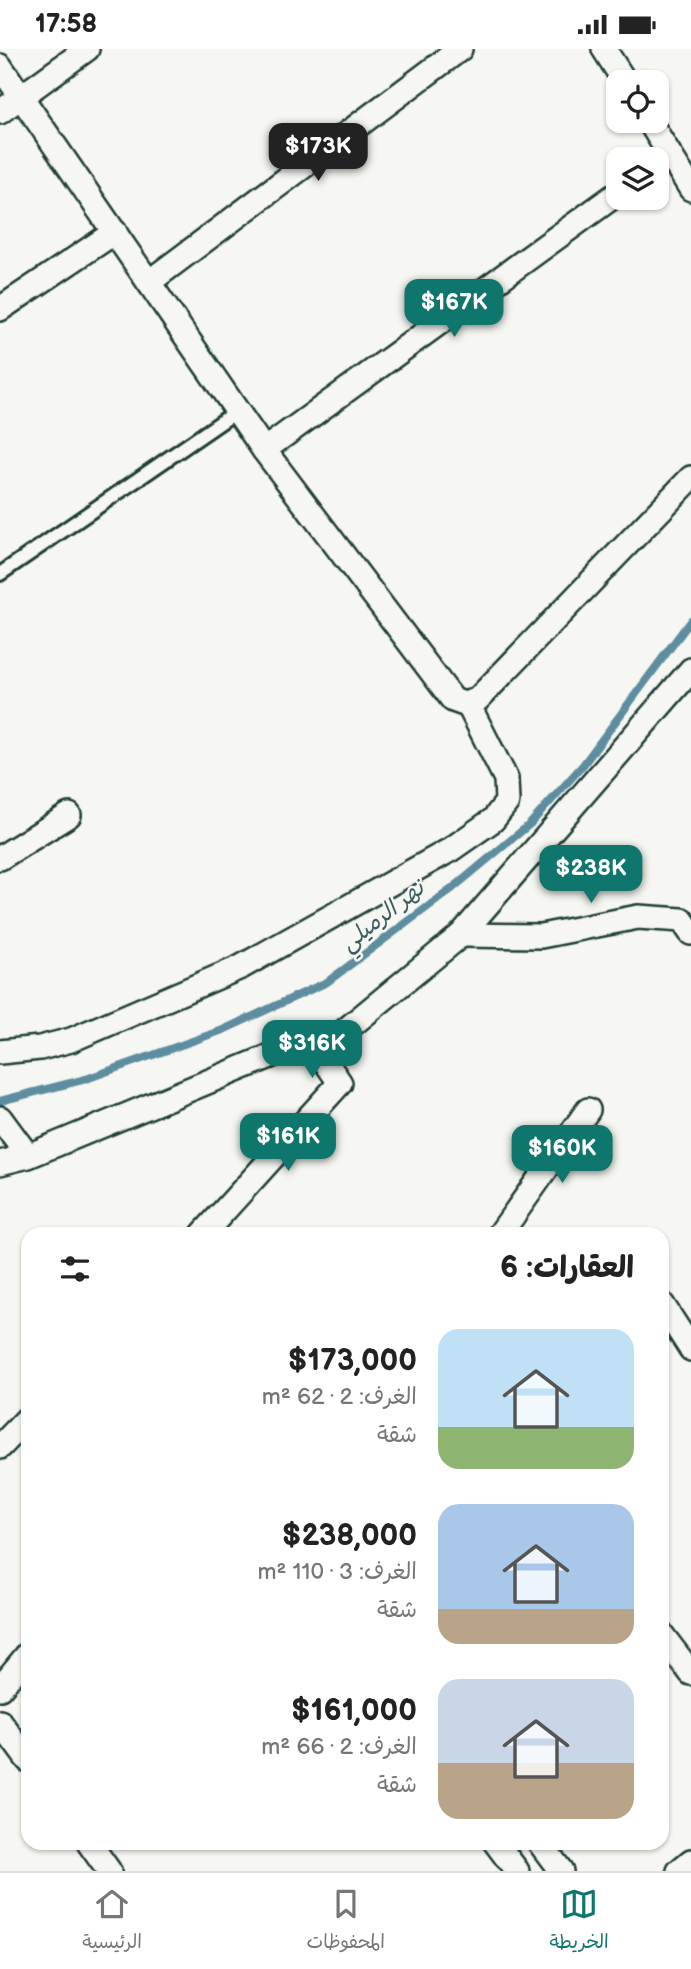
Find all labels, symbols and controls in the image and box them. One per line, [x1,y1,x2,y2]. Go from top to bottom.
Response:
text: 17:58 [35,9,97,40]
map controls [606,70,669,210]
button: locate [606,70,669,133]
pin: $173K [269,123,367,183]
text: $173K [285,132,351,160]
button: layers [606,147,669,210]
pin: $167K [405,279,503,339]
text: $167K [420,288,488,316]
pin: $238K [542,845,640,905]
text: $238K [555,854,627,882]
water label: نهر الرميلي [335,873,435,961]
pin: $316K [263,1021,361,1080]
text: $316K [278,1029,346,1057]
pin: $161K [239,1113,337,1173]
text: $161K [256,1122,320,1150]
pin: $160K [513,1125,611,1185]
text: $160K [528,1134,596,1162]
icon: filters [56,1250,94,1288]
text: العقارات: 6 [500,1250,634,1286]
text: $173,000 [288,1343,417,1379]
icon: home [494,1357,578,1441]
text: الغرف: 2 · 62 m² [262,1383,417,1411]
text: شقة [377,1421,417,1449]
text: $238,000 [282,1518,417,1554]
icon: home [494,1532,578,1616]
text: الغرف: 3 · 110 m² [257,1558,417,1586]
text: شقة [377,1596,417,1624]
text: $161,000 [291,1693,417,1729]
icon: home [494,1707,578,1791]
text: الغرف: 2 · 66 m² [261,1733,417,1761]
text: شقة [377,1771,417,1799]
tab: الرئيسية [82,1885,142,1958]
tab: المحفوظات [307,1885,385,1958]
tab: الخريطة [549,1885,609,1958]

